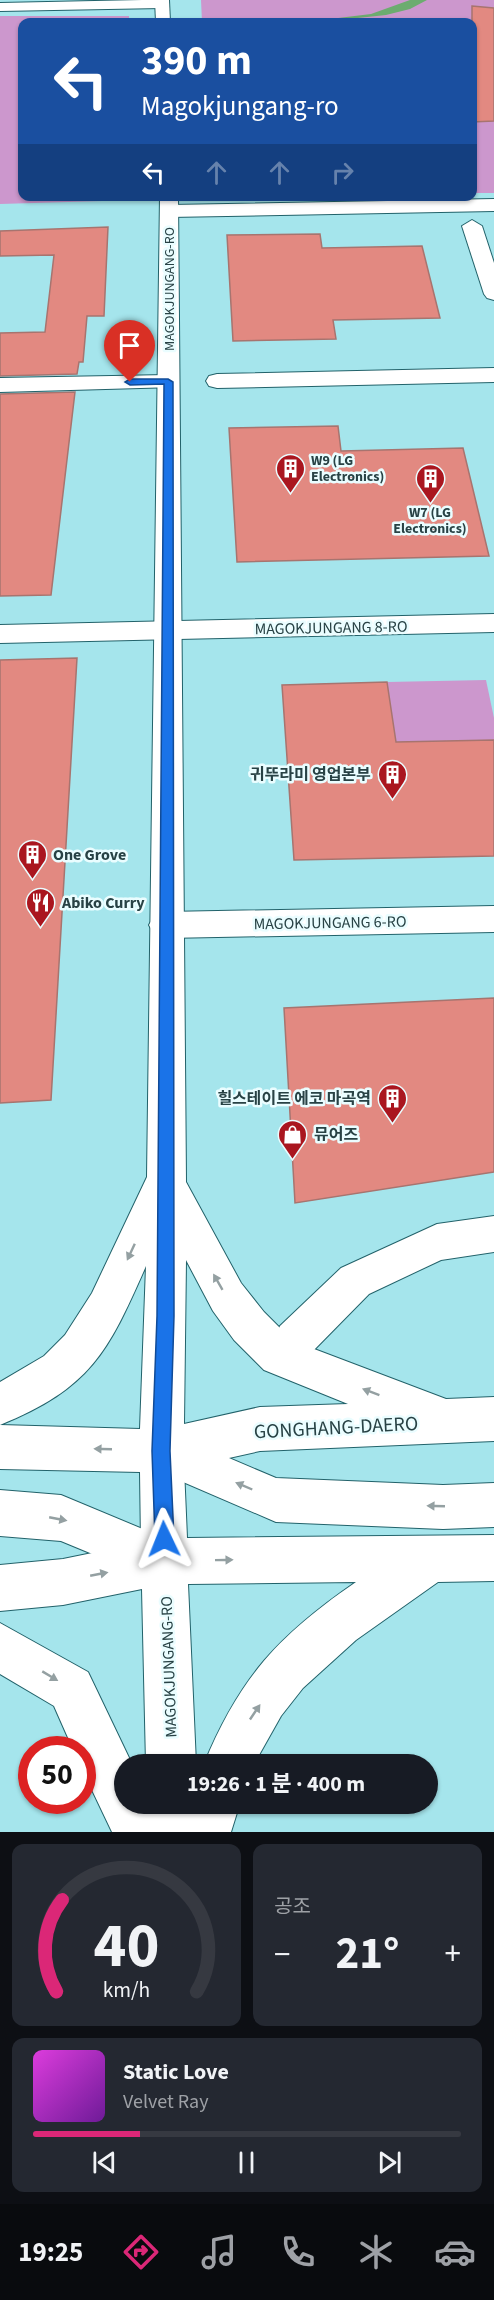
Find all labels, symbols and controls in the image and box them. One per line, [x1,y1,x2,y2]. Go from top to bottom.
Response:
text: 390 m [141,31,252,91]
icon: left [42,42,120,120]
text: Magokjungang-ro [141,87,339,126]
icon: left [137,156,170,189]
icon: ahead [200,156,233,189]
icon: ahead [263,156,296,189]
icon: right [326,156,359,189]
street label: MAGOKJUNGANG-RO [160,227,180,351]
pin [104,320,155,382]
icon: arrive [113,329,146,362]
place label: W9 (LG Electronics) [311,451,384,487]
building icon: W9 (LG Electronics) [274,452,306,494]
building icon: W7 (LG Electronics) [414,462,446,504]
place label: W7 (LG Electronics) [393,503,467,539]
street label: MAGOKJUNGANG 8-RO [254,616,408,640]
building icon: 귀뚜라미 영업본부 [376,758,408,800]
place label: 귀뚜라미 영업본부 [250,764,371,786]
building icon: One Grove [16,838,48,880]
place label: One Grove [53,844,126,866]
restaurant icon: Abiko Curry [25,886,57,928]
place label: Abiko Curry [61,892,145,914]
street label: MAGOKJUNGANG 6-RO [253,911,407,935]
building icon: 힐스테이트 에코 마곡역 [376,1082,408,1124]
place label: 힐스테이트 에코 마곡역 [217,1088,371,1110]
shop icon: 뮤어즈 [277,1118,309,1160]
place label: 뮤어즈 [314,1124,358,1146]
one-way arrow [126,1243,136,1261]
one-way arrow [213,1273,223,1290]
one-way arrow [362,1386,380,1396]
street label: GONGHANG-DAERO [253,1410,419,1446]
one-way arrow [93,1444,112,1453]
one-way arrow [234,1481,252,1491]
one-way arrow [426,1502,445,1511]
position arrow [132,1507,196,1571]
one-way arrow [49,1515,68,1524]
one-way arrow [214,1555,233,1565]
one-way arrow [90,1569,109,1578]
street label: MAGOKJUNGANG-RO [156,1596,182,1738]
one-way arrow [42,1671,58,1682]
one-way arrow [249,1705,261,1721]
speed limit sign: 50 [18,1736,96,1814]
text: 19:26 · 1 분 · 400 m [187,1768,365,1800]
text: 공조 [274,1893,311,1921]
text: 40 [94,1902,159,1991]
text: 21° [336,1922,399,1986]
text: − [274,1931,290,1978]
text: + [445,1931,461,1978]
text: km/h [103,1975,150,2006]
text: Static Love [123,2056,229,2088]
text: Velvet Ray [123,2088,209,2116]
icon: previous [88,2146,121,2179]
icon: pause [230,2146,263,2179]
icon: next [373,2146,406,2179]
icon: directions [120,2231,162,2273]
icon: music [198,2231,240,2273]
icon: phone [277,2231,319,2273]
icon: climate [355,2231,397,2273]
icon: car [434,2231,476,2273]
text: 19:25 [18,2233,83,2272]

